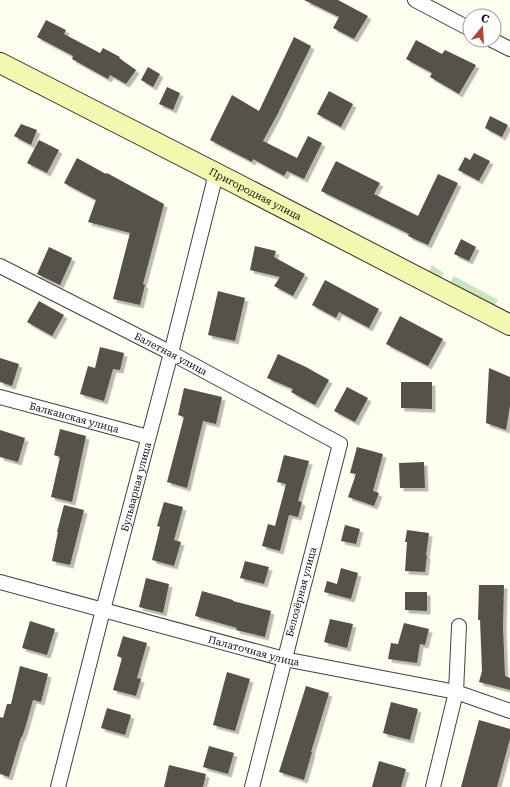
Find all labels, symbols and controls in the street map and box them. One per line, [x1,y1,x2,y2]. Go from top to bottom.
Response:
north arrow [462,8,502,48]
text: С [479,12,491,26]
street label: Пригородная улица [208,165,304,222]
street label: Балетная улица [133,330,210,377]
street label: Балканская улица [28,400,121,435]
street label: Бульварная улица [119,440,153,533]
street label: Белозёрная улица [284,545,318,638]
street label: Палаточная улица [207,633,301,667]

